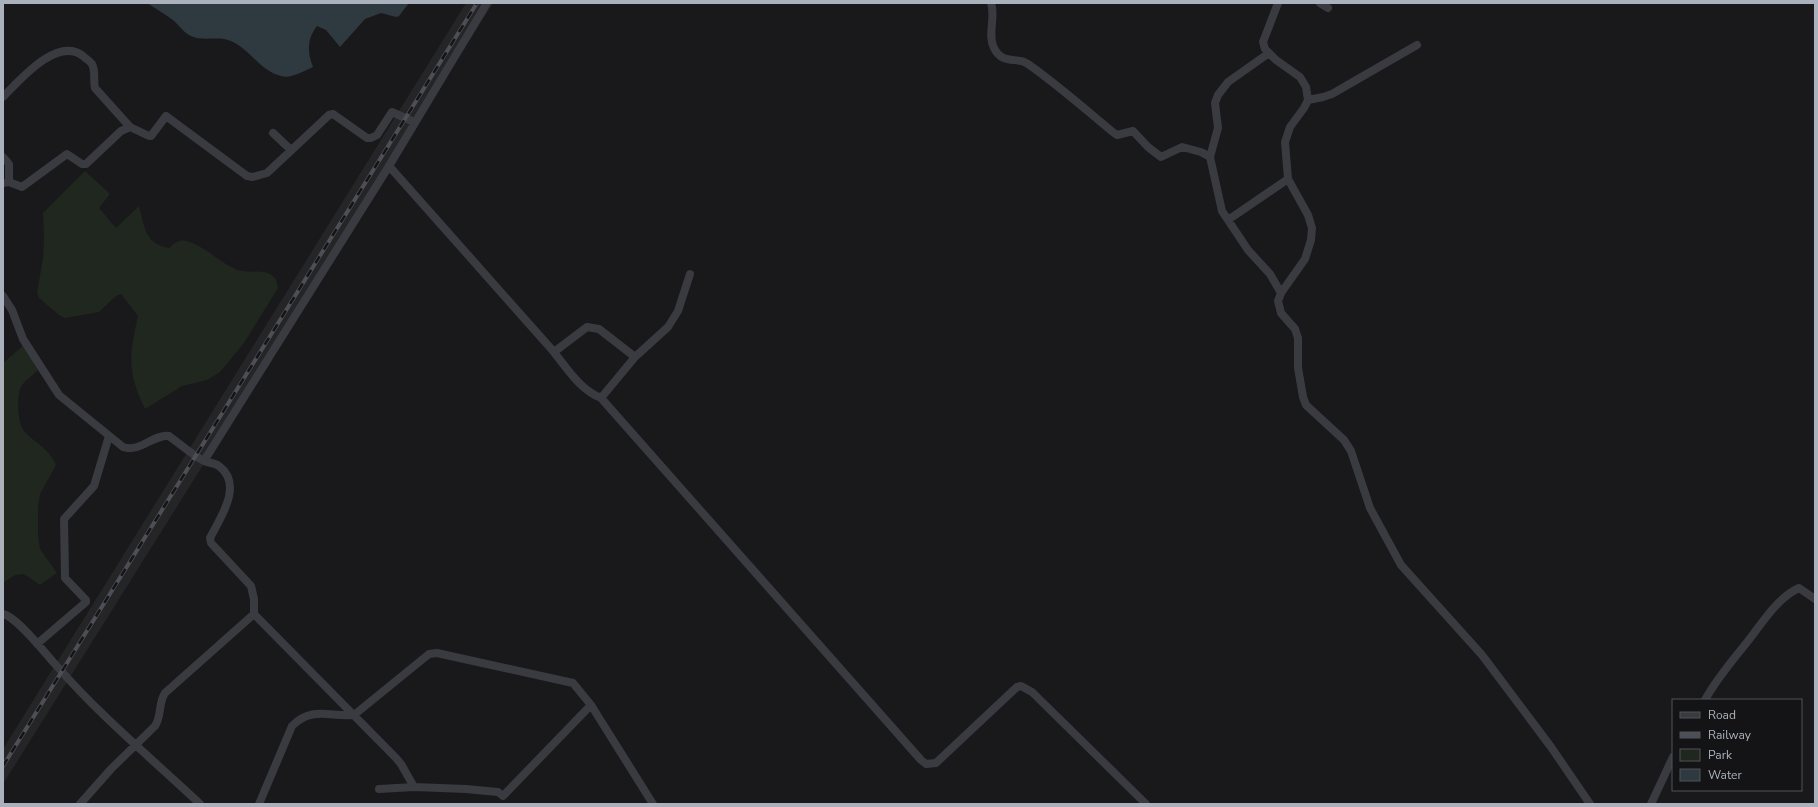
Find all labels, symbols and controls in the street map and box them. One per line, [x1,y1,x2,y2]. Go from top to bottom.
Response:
legend [1672,699,1802,791]
text: Road [1708,707,1736,723]
text: Railway [1708,727,1752,743]
text: Park [1708,747,1733,763]
text: Water [1708,767,1742,783]

